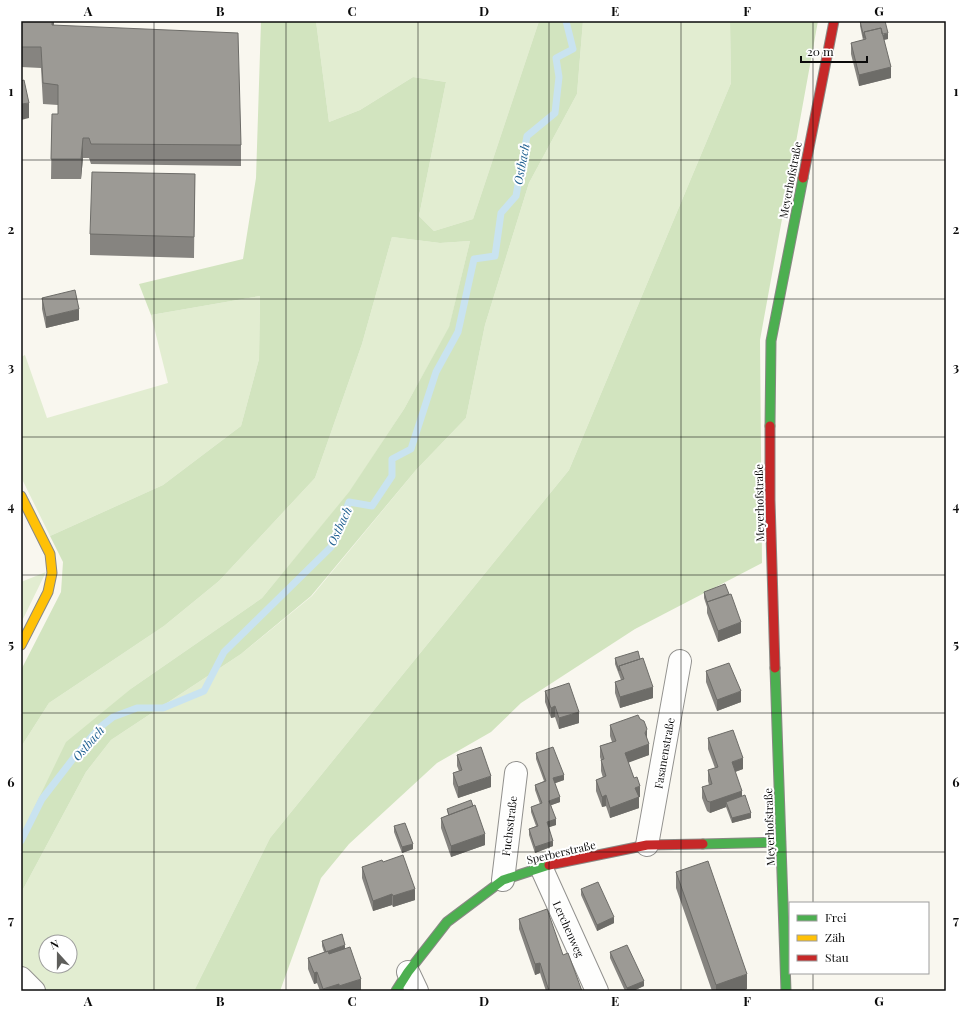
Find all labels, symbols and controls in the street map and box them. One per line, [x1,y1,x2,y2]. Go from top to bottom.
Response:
text: A [83,2,93,19]
text: B [216,2,225,19]
text: C [347,2,357,19]
text: D [479,2,489,19]
text: E [611,2,619,19]
text: F [743,2,751,19]
text: G [874,2,884,19]
scale bar [801,38,867,64]
text: 20 m [807,43,834,59]
text: 1 [9,82,14,99]
text: 1 [954,82,959,99]
street label: Meyerhofstraße [775,140,805,220]
water label: Ostbach [510,142,532,186]
text: 2 [8,220,15,237]
text: 2 [953,220,960,237]
text: 3 [8,358,14,375]
text: 3 [953,358,959,375]
street label: Meyerhofstraße [751,464,767,542]
text: 4 [8,497,15,514]
text: 4 [953,497,960,514]
water label: Ostbach [323,504,355,548]
text: 5 [8,635,14,652]
text: 5 [953,635,959,652]
street label: Fasanenstraße [650,716,678,790]
water label: Ostbach [68,722,108,764]
text: 6 [7,773,15,790]
text: 6 [952,773,960,790]
street label: Meyerhofstraße [760,787,778,866]
street label: Fuchsstraße [498,795,520,857]
street label: Sperberstraße [525,837,597,867]
street label: Lerchenweg [550,898,588,960]
legend [789,902,929,974]
text: Frei [825,909,847,925]
text: 7 [8,911,14,928]
text: 7 [953,911,959,928]
text: Zäh [825,929,845,945]
north arrow [38,934,78,974]
text: N [48,936,61,953]
text: Stau [825,949,849,965]
text: A [83,992,93,1009]
text: B [216,992,225,1009]
text: C [347,992,357,1009]
text: D [479,992,489,1009]
text: E [611,992,619,1009]
text: F [743,992,751,1009]
text: G [874,992,884,1009]

